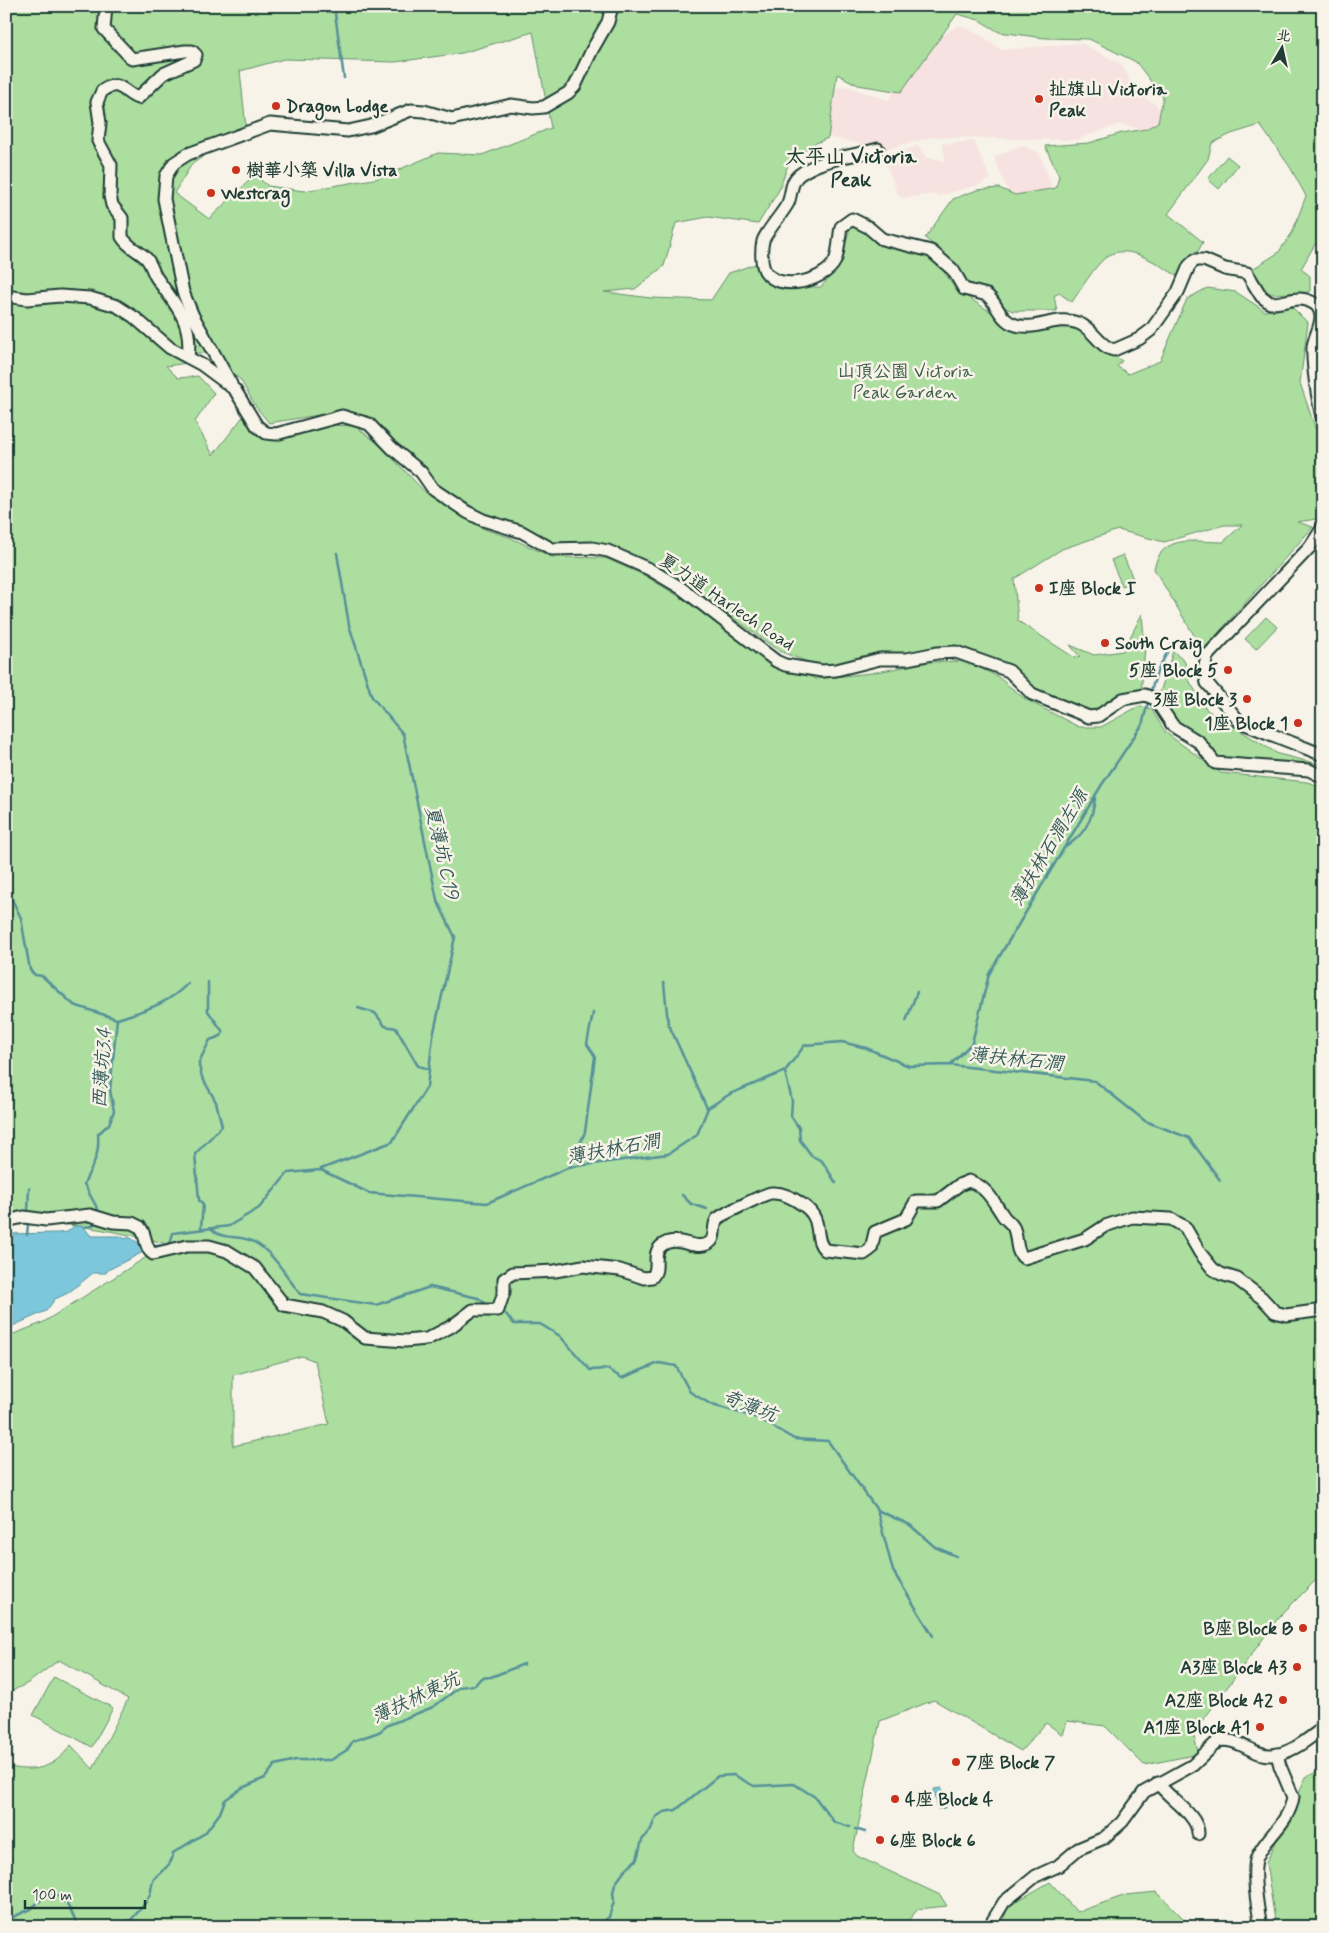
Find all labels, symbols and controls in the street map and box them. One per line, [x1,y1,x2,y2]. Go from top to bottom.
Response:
north arrow [1256,22,1306,72]
text: 北 [1276,26,1292,46]
place label: 扯旗山 Victoria Peak [1049,78,1168,123]
marker: 扯旗山 Victoria Peak [1033,93,1045,105]
place label: Dragon Lodge [286,95,389,121]
marker: Dragon Lodge [270,100,282,112]
district label: 太平山 Victoria Peak [786,144,917,194]
place label: 樹華小築 Villa Vista [246,159,397,183]
marker: 樹華小築 Villa Vista [230,164,242,176]
place label: Westcrag [220,182,290,208]
marker: Westcrag [205,187,217,199]
park label: 山頂公園 Victoria Peak Garden [837,360,973,405]
street label: 夏力道 Harlech Road [654,549,799,657]
place label: I座 Block I [1049,577,1137,601]
marker: I座 Block I [1033,582,1045,594]
place label: South Craig [1115,632,1202,658]
marker: South Craig [1099,637,1111,649]
place label: 5座 Block 5 [1129,659,1218,683]
marker: 5座 Block 5 [1222,664,1234,676]
place label: 3座 Block 3 [1153,688,1238,712]
marker: 3座 Block 3 [1241,693,1253,705]
place label: 1座 Block 1 [1205,712,1288,736]
marker: 1座 Block 1 [1292,717,1304,729]
water label: 薄扶林石澗左源 [1004,783,1095,911]
water label: 夏薄坑 C19 [419,803,465,903]
water label: 西薄坑3.4 [87,1026,118,1109]
water label: 薄扶林石澗 [967,1042,1066,1077]
water label: 薄扶林石澗 [564,1129,664,1170]
water label: 奇薄坑 [718,1385,782,1429]
place label: B座 Block B [1203,1617,1294,1641]
marker: B座 Block B [1297,1622,1309,1634]
place label: A3座 Block A3 [1180,1656,1288,1680]
marker: A3座 Block A3 [1291,1661,1303,1673]
water label: 薄扶林東坑 [367,1666,466,1730]
place label: A2座 Block A2 [1165,1689,1273,1713]
marker: A2座 Block A2 [1277,1694,1289,1706]
place label: A1座 Block A1 [1143,1716,1250,1740]
marker: A1座 Block A1 [1254,1721,1266,1733]
place label: 7座 Block 7 [966,1751,1055,1775]
marker: 7座 Block 7 [950,1756,962,1768]
place label: 4座 Block 4 [905,1788,994,1812]
marker: 4座 Block 4 [889,1793,901,1805]
place label: 6座 Block 6 [890,1829,976,1853]
marker: 6座 Block 6 [874,1834,886,1846]
scale bar [25,1878,145,1910]
text: 100 m [32,1886,72,1906]

